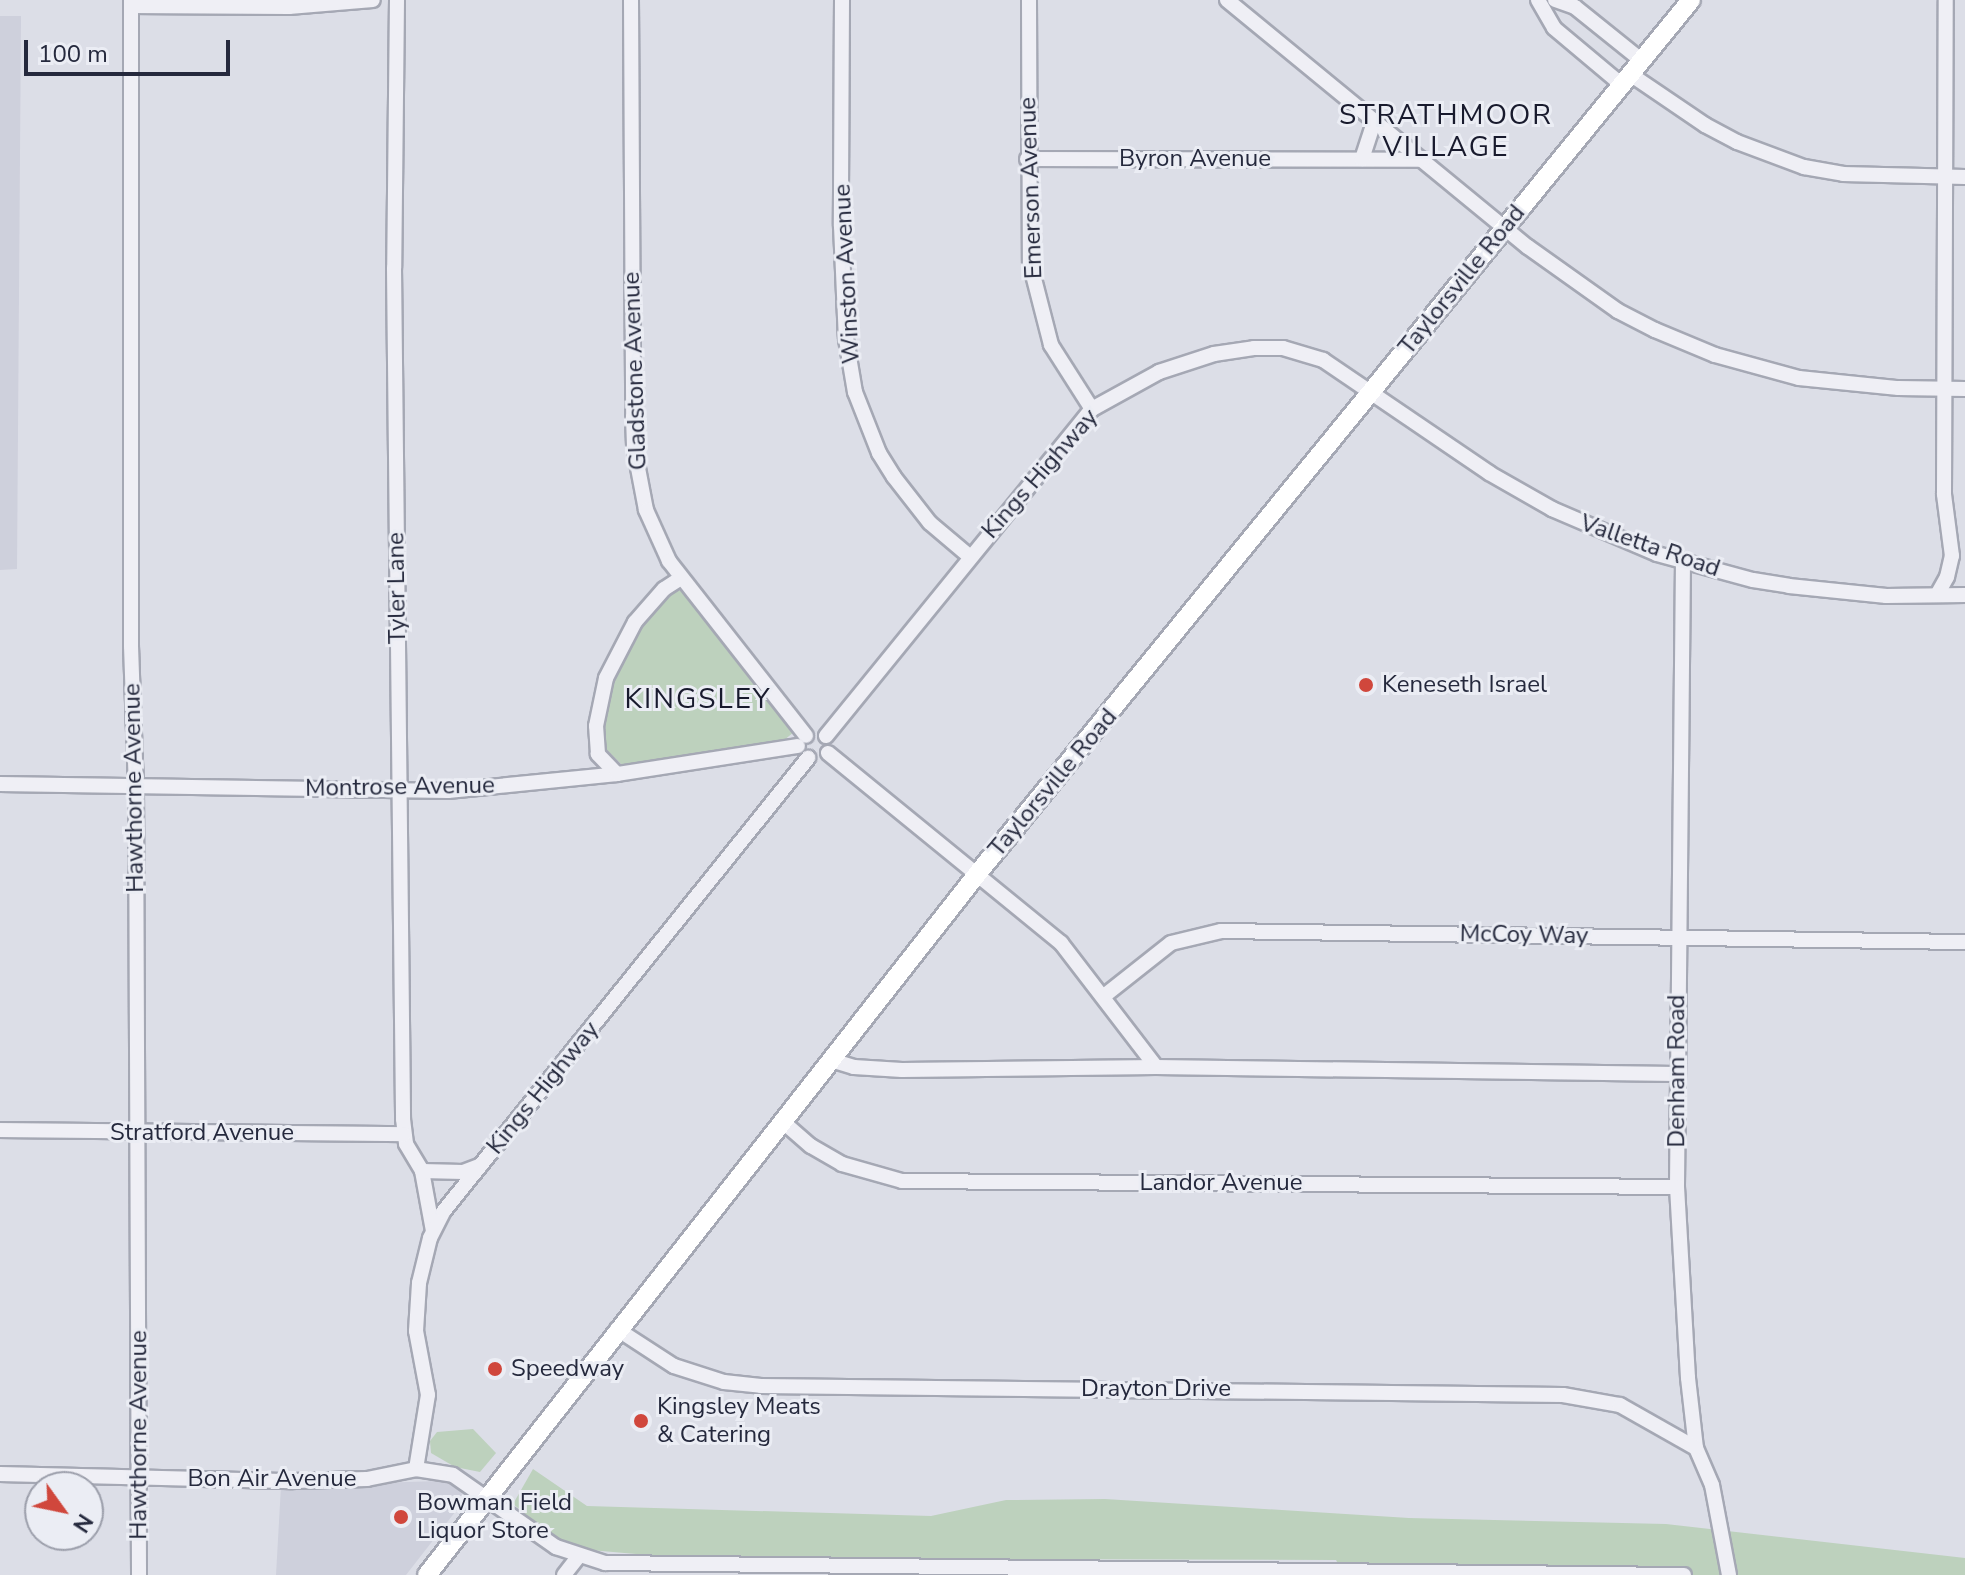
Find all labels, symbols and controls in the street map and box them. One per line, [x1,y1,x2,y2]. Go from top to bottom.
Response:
scale bar [28,24,234,74]
text: 100 m [38,38,108,70]
street label: Emerson Avenue [1013,96,1049,280]
district label: STRATHMOOR VILLAGE [1339,98,1553,164]
street label: Byron Avenue [1119,145,1271,173]
street label: Winston Avenue [828,183,866,365]
street label: Taylorsville Road [1393,199,1531,361]
street label: Gladstone Avenue [617,271,653,471]
street label: Kings Highway [976,403,1104,545]
street label: Valletta Road [1576,509,1724,583]
street label: Tyler Lane [382,532,412,644]
place label: Keneseth Israel [1382,671,1547,699]
marker: Keneseth Israel [1357,676,1375,694]
district label: KINGSLEY [625,682,771,716]
street label: Hawthorne Avenue [118,683,150,893]
street label: Taylorsville Road [983,703,1123,863]
street label: Montrose Avenue [305,771,495,803]
street label: McCoy Way [1459,919,1589,951]
street label: Denham Road [1663,994,1691,1148]
street label: Kings Highway [481,1016,605,1160]
street label: Stratford Avenue [110,1119,294,1147]
street label: Landor Avenue [1139,1169,1303,1197]
street label: Hawthorne Avenue [125,1330,153,1540]
place label: Speedway [511,1355,624,1383]
marker: Speedway [486,1360,504,1378]
street label: Drayton Drive [1081,1375,1231,1403]
place label: Kingsley Meats & Catering [657,1393,821,1449]
marker: Kingsley Meats & Catering [632,1412,650,1430]
street label: Bon Air Avenue [188,1465,356,1493]
north arrow [24,1471,104,1551]
place label: Bowman Field Liquor Store [417,1489,572,1545]
text: N [65,1508,100,1538]
marker: Bowman Field Liquor Store [392,1508,410,1526]

